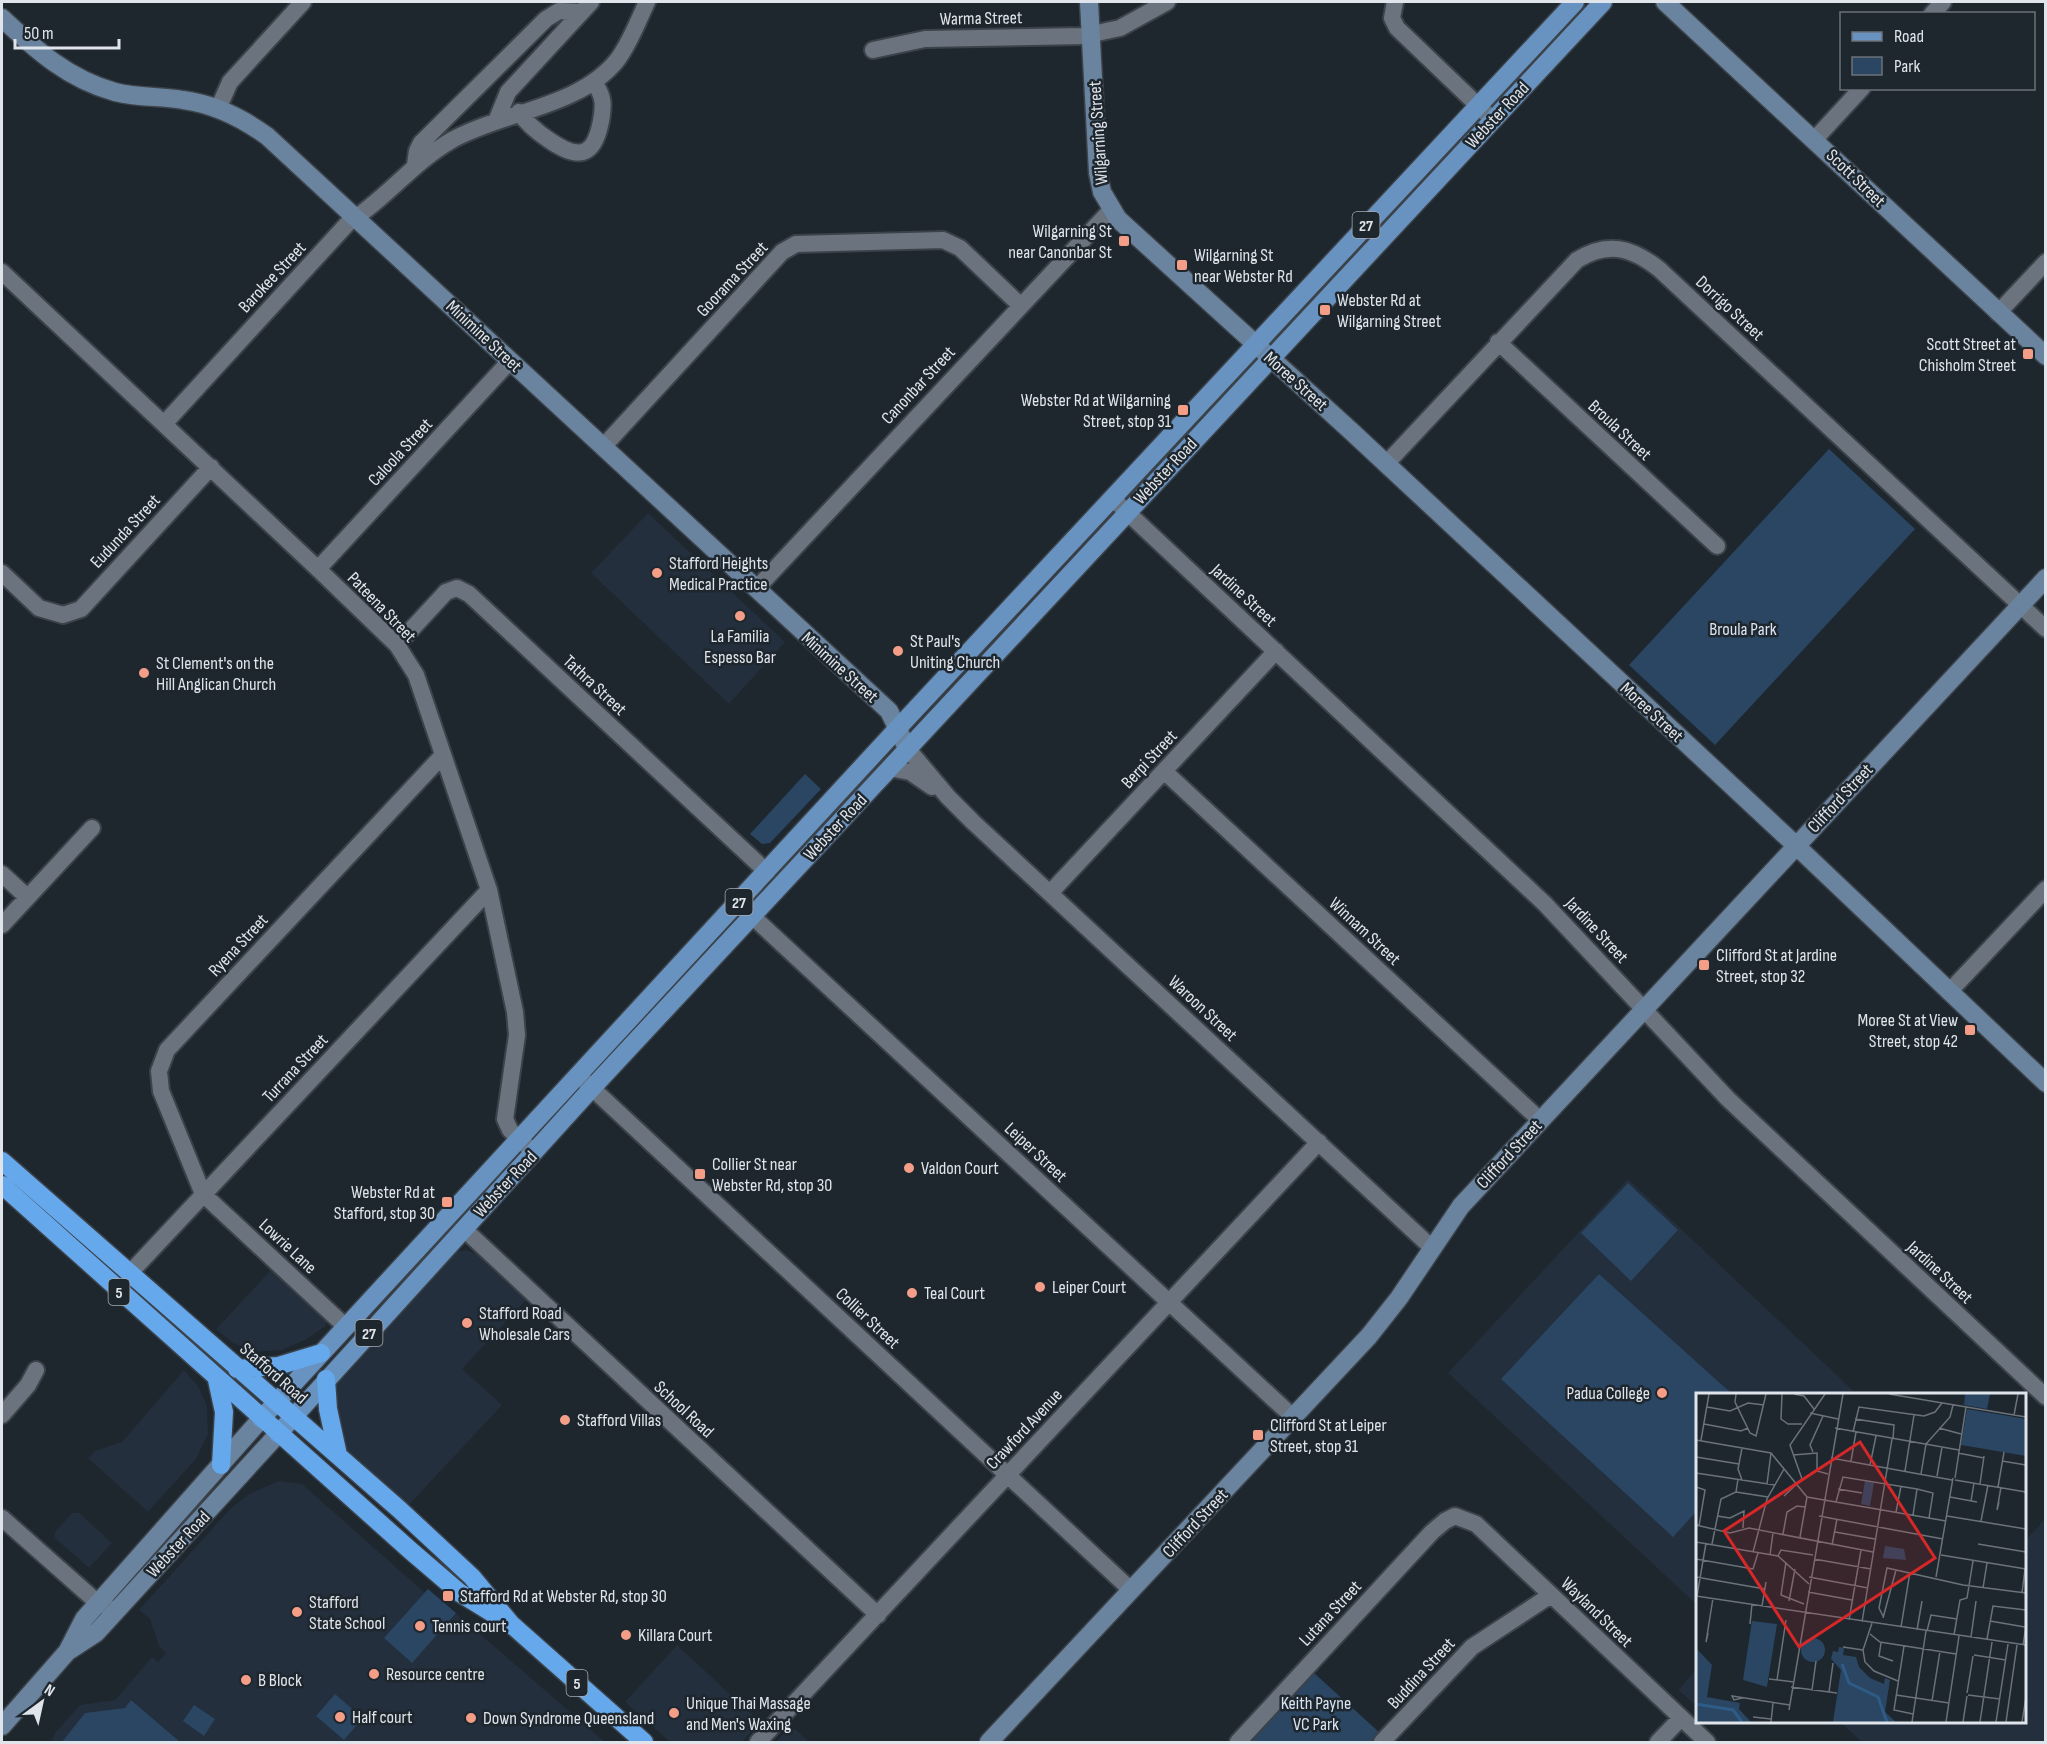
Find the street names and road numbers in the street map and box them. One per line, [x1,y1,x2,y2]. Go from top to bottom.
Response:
street label: Warma Street [940,7,1023,30]
street label: Webster Road [1461,78,1533,153]
street label: Wilgarning Street [1084,80,1113,186]
street label: Scott Street [1822,145,1890,212]
road number: 27 [1352,212,1380,238]
street label: Barokee Street [234,237,311,317]
street label: Goorama Street [692,237,773,321]
street label: Dorrigo Street [1691,272,1768,346]
street label: Minimine Street [441,296,526,377]
street label: Canonbar Street [877,342,960,429]
street label: Moree Street [1260,347,1332,416]
street label: Broula Street [1584,396,1656,465]
street label: Caloola Street [364,414,437,490]
street label: Webster Road [1129,434,1201,509]
street label: Eudunda Street [86,490,165,572]
street label: Jardine Street [1206,559,1281,631]
street label: Pateena Street [343,568,421,647]
street label: Minimine Street [797,628,883,708]
street label: Tathra Street [559,651,631,720]
street label: Moree Street [1616,678,1688,747]
street label: Berpi Street [1117,725,1182,793]
street label: Clifford Street [1803,759,1878,837]
street label: Webster Road [799,790,871,865]
road number: 27 [726,889,752,915]
street label: Jardine Street [1560,892,1633,968]
street label: Winnam Street [1325,893,1405,970]
street label: Ryena Street [204,909,273,981]
street label: Waroon Street [1164,971,1242,1046]
street label: Turrana Street [258,1029,333,1107]
street label: Clifford Street [1472,1115,1547,1193]
street label: Leiper Street [1000,1118,1072,1187]
street label: Webster Road [469,1147,541,1222]
street label: Lowrie Lane [254,1214,321,1278]
street label: Jardine Street [1902,1236,1977,1308]
road number: 5 [108,1279,130,1305]
street label: Collier Street [831,1284,904,1354]
road number: 27 [356,1320,382,1346]
street label: Stafford Road [236,1338,312,1408]
street label: School Road [650,1377,718,1442]
street label: Crawford Avenue [982,1385,1067,1474]
street label: Clifford Street [1158,1484,1233,1562]
street label: Webster Road [142,1507,214,1582]
street label: Wayland Street [1557,1573,1637,1652]
street label: Lutana Street [1295,1576,1366,1650]
street label: Buddina Street [1383,1633,1460,1713]
road number: 5 [566,1670,588,1696]

